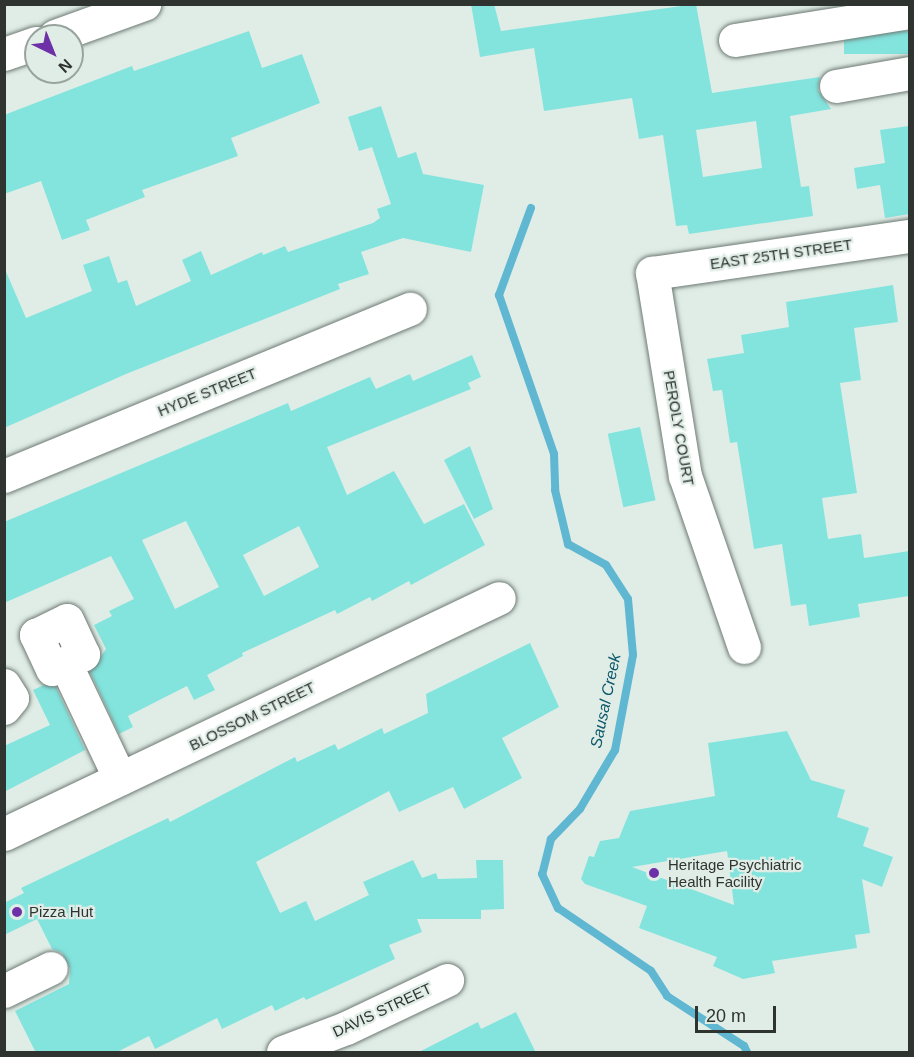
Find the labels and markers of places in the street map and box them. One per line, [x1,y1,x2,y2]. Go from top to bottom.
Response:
place label: Heritage Psychiatric Health Facility [668,855,801,890]
marker: Heritage Psychiatric Health Facility [645,864,663,882]
place label: Pizza Hut [29,903,93,921]
marker: Pizza Hut [10,905,24,919]

